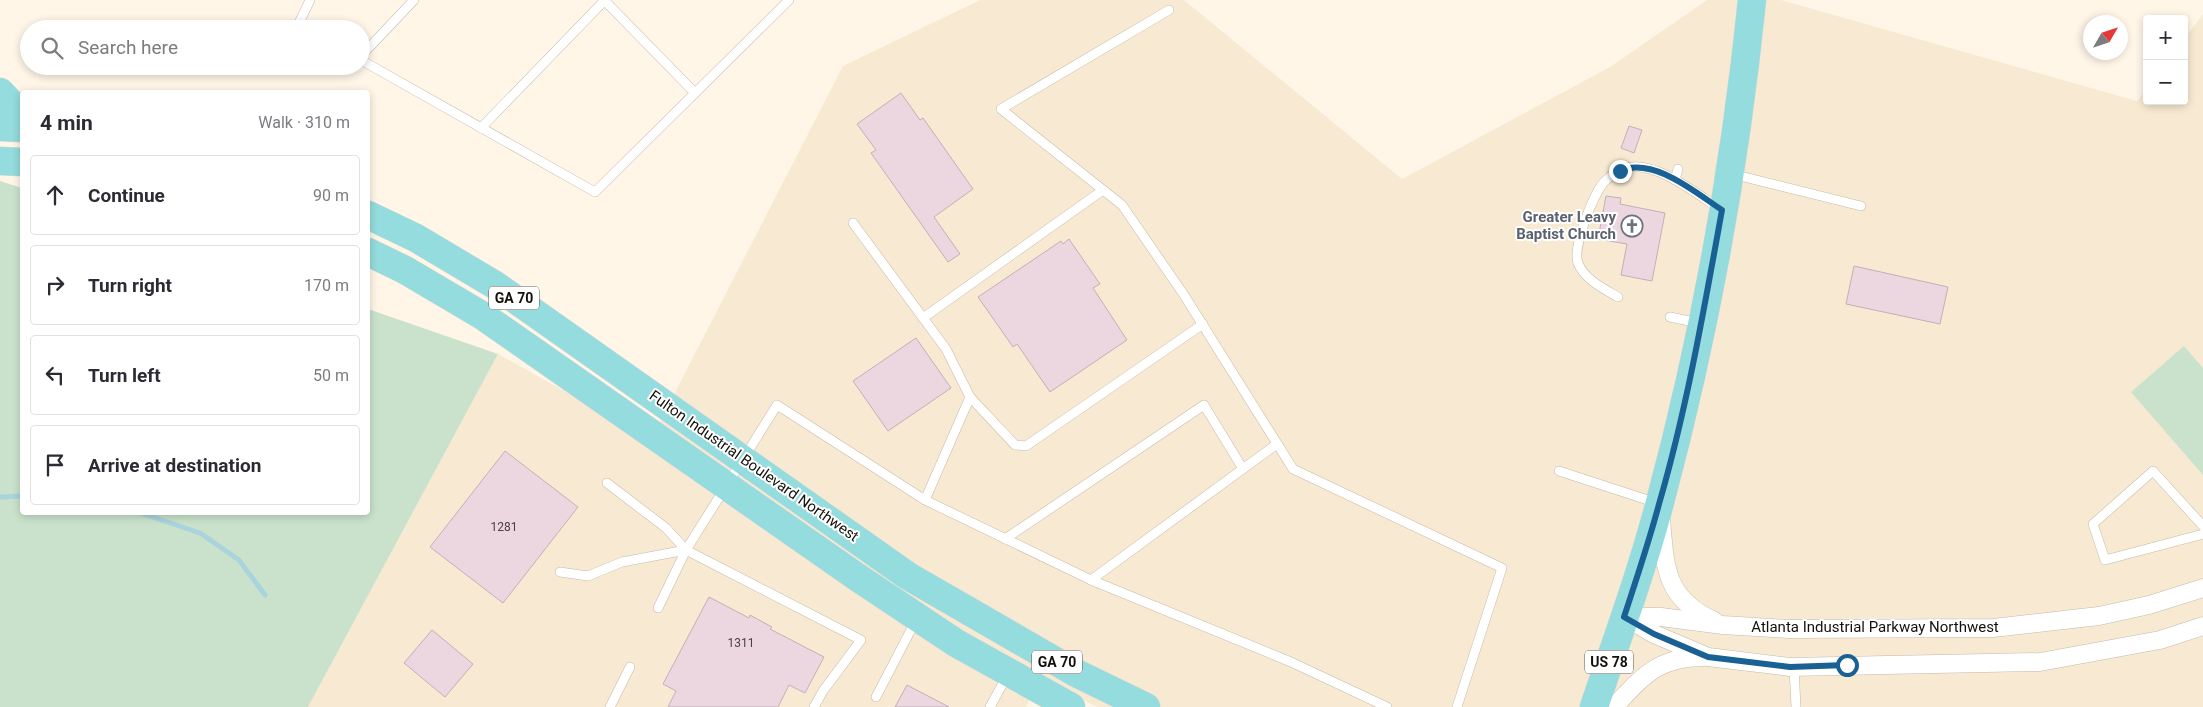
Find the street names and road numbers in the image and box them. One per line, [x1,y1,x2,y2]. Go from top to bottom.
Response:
road number: GA 70 [489,286,539,310]
street label: Fulton Industrial Boulevard Northwest [646,387,862,545]
street label: Atlanta Industrial Parkway Northwest [1751,618,1999,636]
road number: GA 70 [1032,650,1082,674]
road number: US 78 [1585,650,1633,674]

